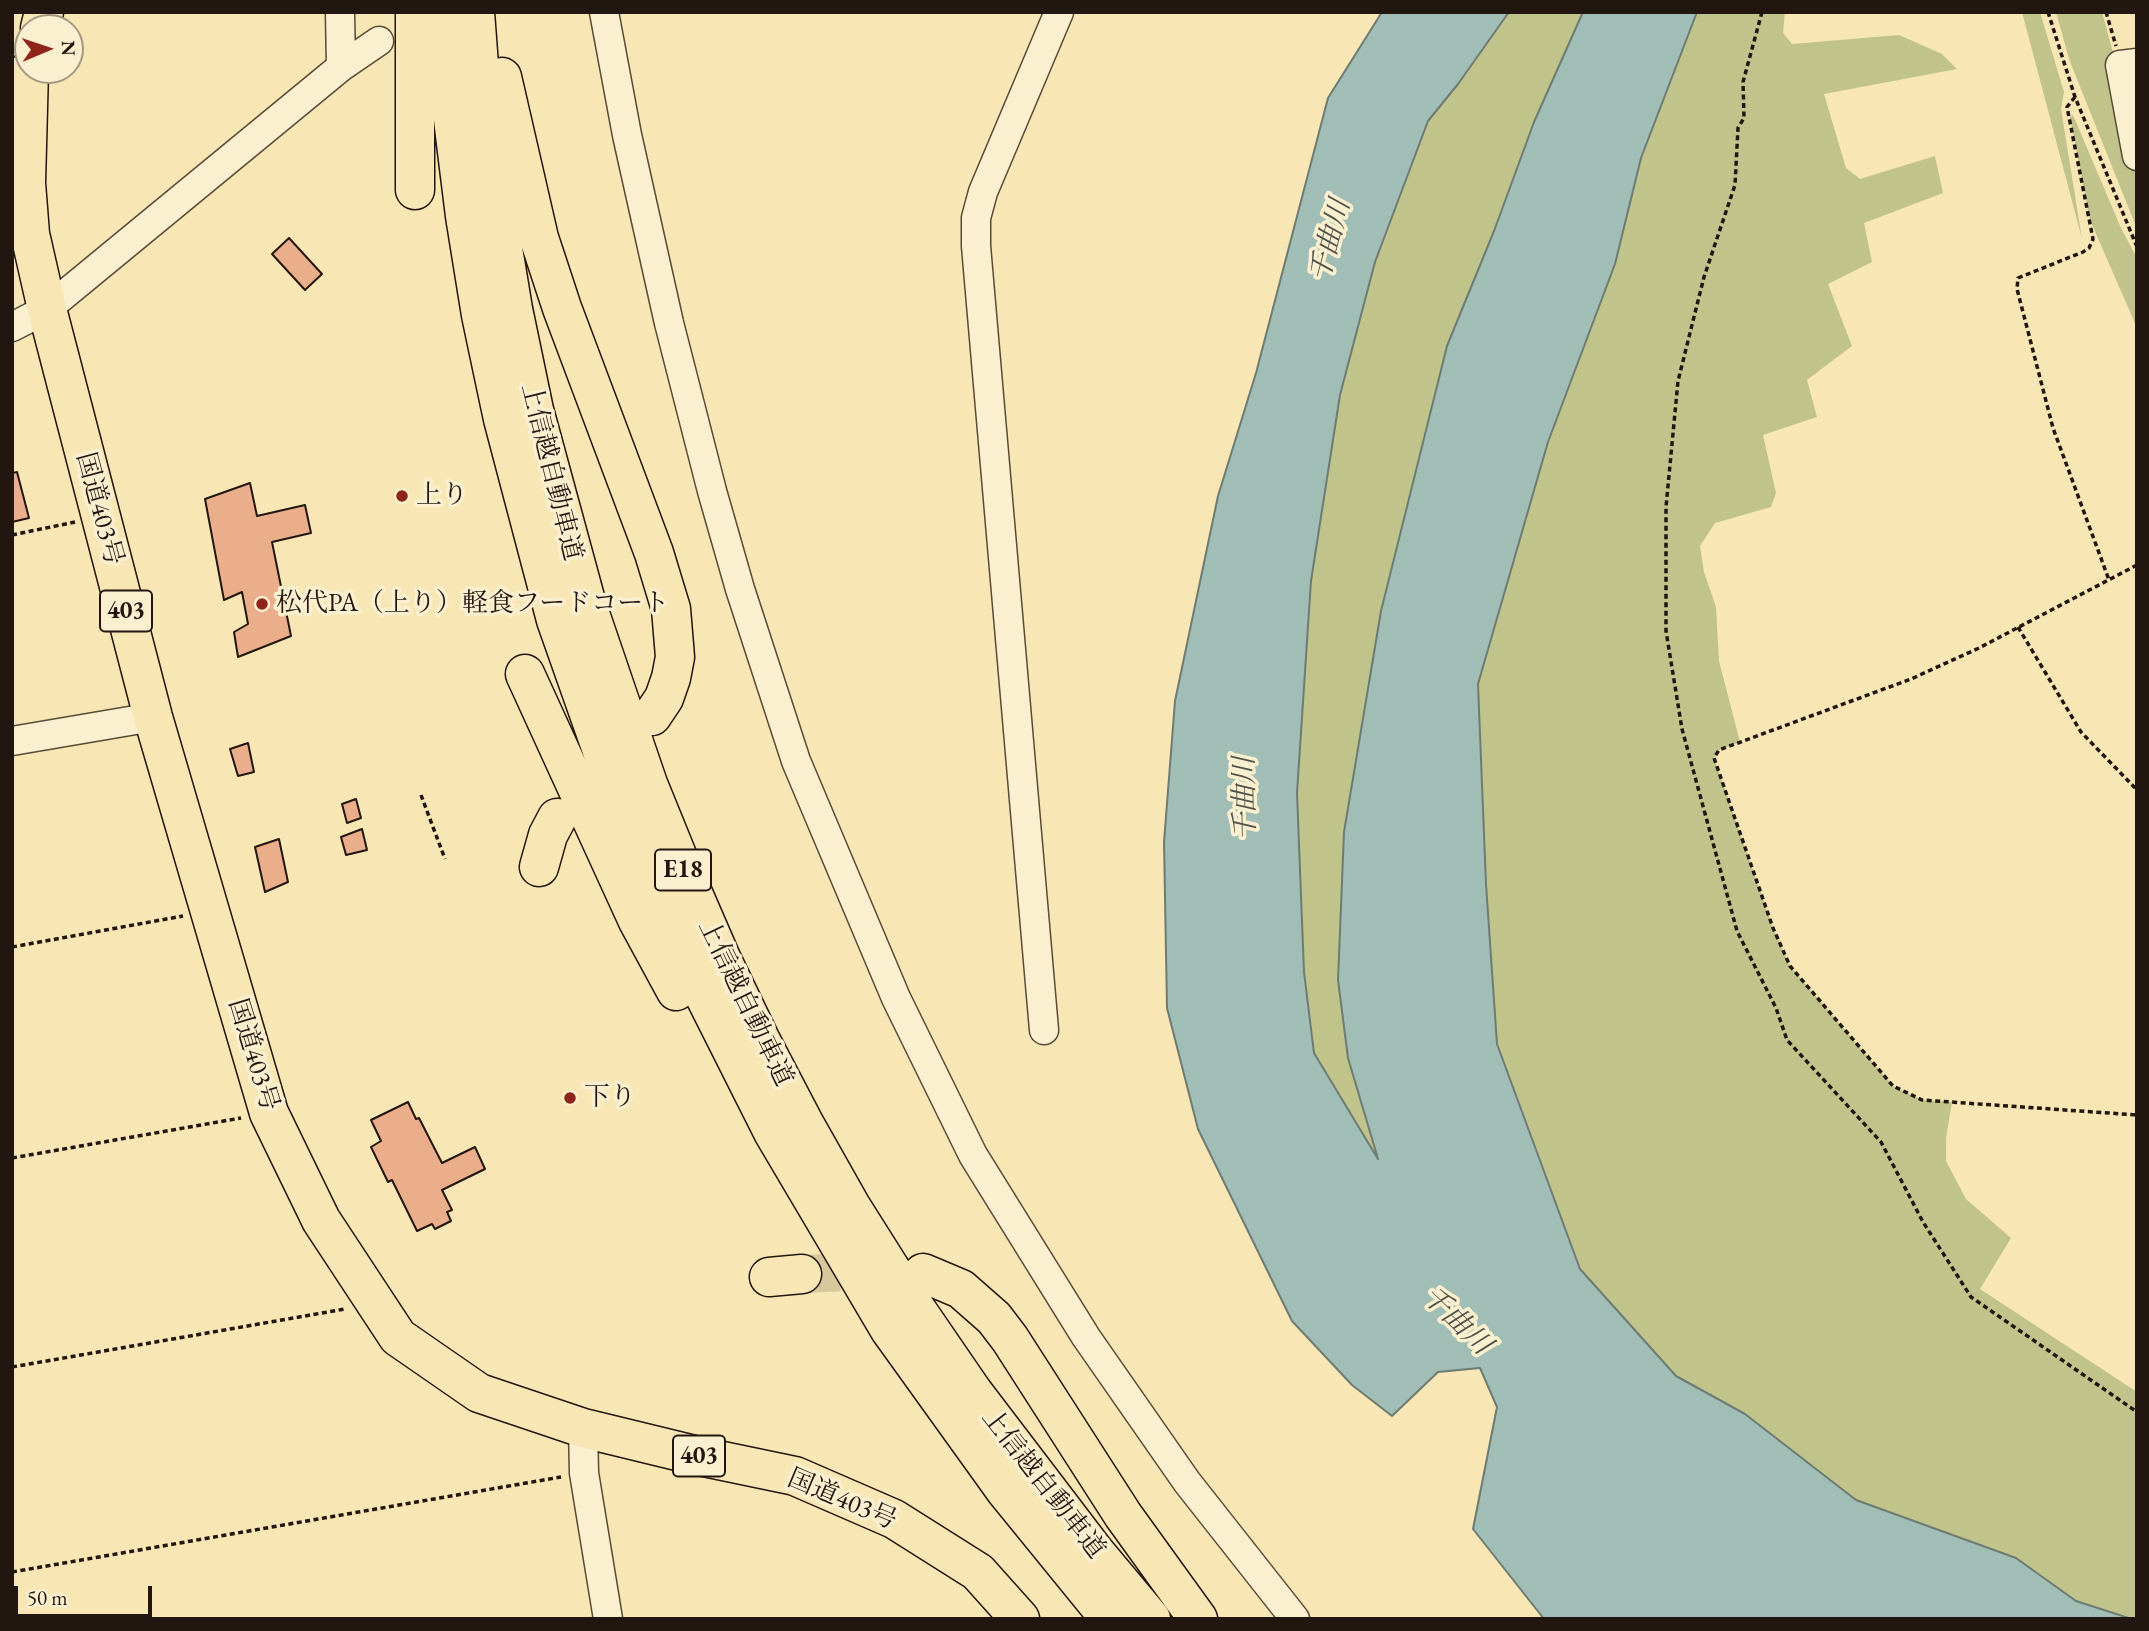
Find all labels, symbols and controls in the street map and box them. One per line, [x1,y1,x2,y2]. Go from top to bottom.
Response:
north arrow [14,14,84,84]
text: N [56,40,81,56]
water label: 千曲川 [1304,196,1358,286]
street label: 上信越自動車道 [514,380,588,564]
street label: 国道403号 [69,449,129,569]
place label: 上り [416,480,468,512]
marker: 上り [394,488,410,504]
place label: 松代PA（上り）軽食フードコート [276,588,669,620]
road number: 403 [100,590,152,632]
marker: 松代PA（上り）軽食フードコート [254,596,270,612]
water label: 千曲川 [1228,757,1264,841]
road number: E18 [655,850,711,890]
street label: 上信越自動車道 [691,914,799,1092]
street label: 国道403号 [221,995,285,1115]
place label: 下り [584,1082,636,1114]
marker: 下り [562,1090,578,1106]
water label: 千曲川 [1414,1280,1498,1362]
street label: 上信越自動車道 [975,1403,1111,1565]
road number: 403 [673,1436,725,1476]
street label: 国道403号 [783,1463,901,1537]
scale bar [18,1572,156,1616]
text: 50 m [27,1584,68,1611]

